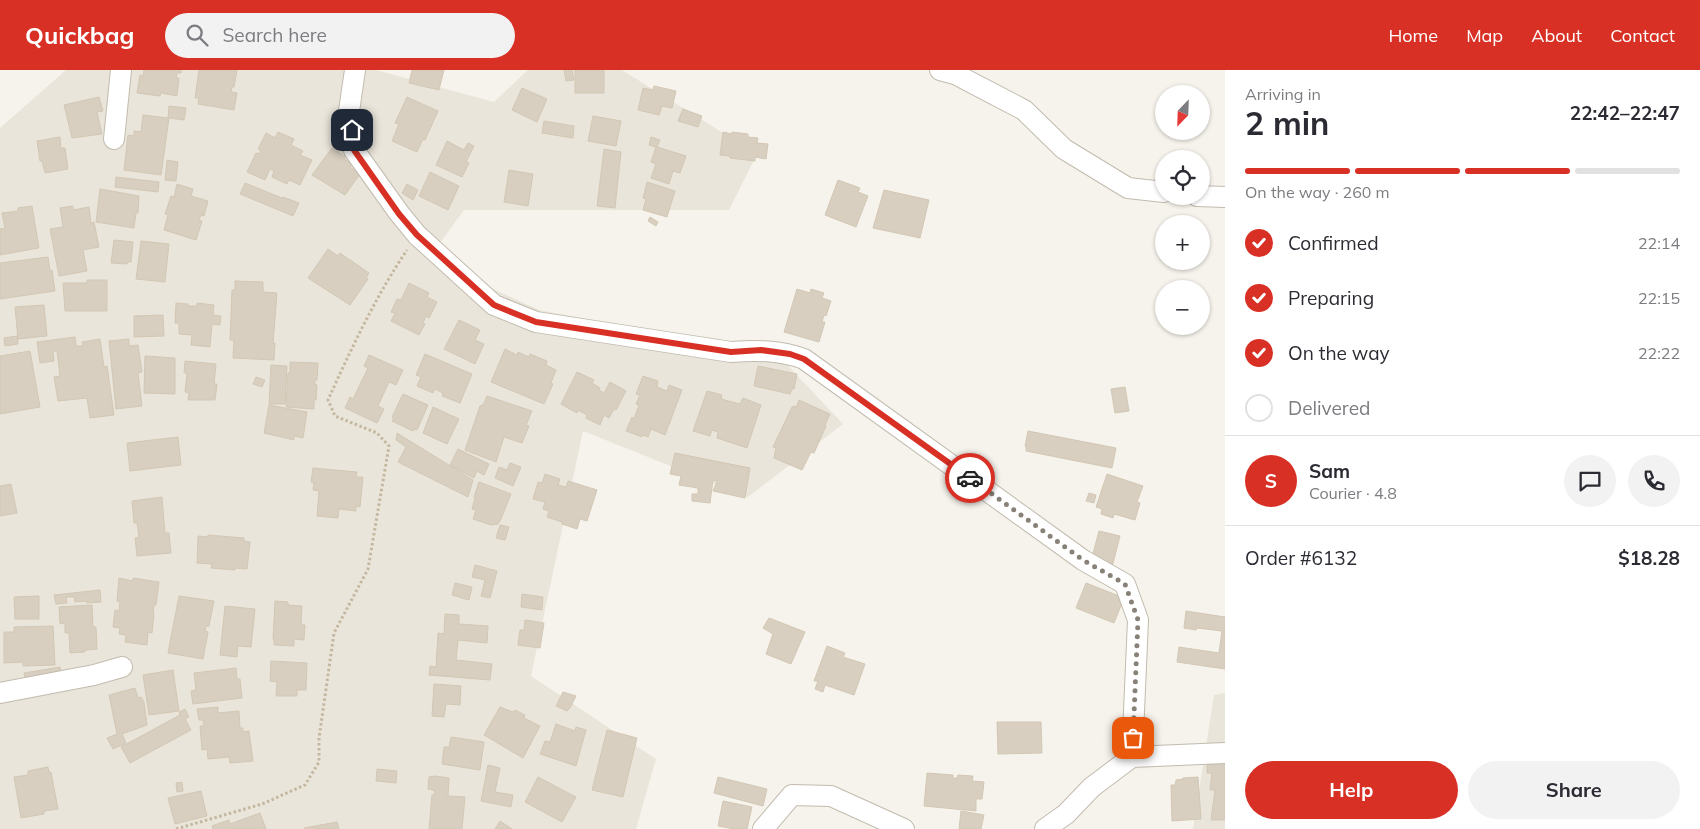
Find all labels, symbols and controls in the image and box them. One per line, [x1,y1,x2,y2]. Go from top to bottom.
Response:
search box [165,13,515,58]
text: Quickbag [25,20,135,50]
icon: search [183,21,211,49]
text: Search here [223,23,327,47]
text: Home [1388,24,1438,47]
text: Map [1466,24,1503,47]
text: About [1531,24,1582,47]
text: Contact [1610,24,1675,47]
text: Arriving in [1245,84,1321,104]
north arrow [1155,85,1210,140]
map controls [1155,85,1210,335]
text: 22:42–22:47 [1570,101,1680,125]
text: 2 min [1245,103,1329,143]
pin [331,109,373,151]
icon: home [338,116,366,144]
button: locate [1155,150,1210,205]
text: On the way · 260 m [1245,182,1390,202]
button: + [1155,215,1210,270]
icon: check [1245,229,1273,257]
text: Confirmed [1288,231,1379,255]
text: 22:14 [1638,233,1680,253]
button: − [1155,280,1210,335]
icon: check [1245,284,1273,312]
text: Preparing [1288,286,1374,310]
text: 22:15 [1638,288,1680,308]
icon: check [1245,339,1273,367]
text: On the way [1288,341,1390,365]
text: 22:22 [1638,343,1680,363]
text: Delivered [1288,396,1370,420]
courier [945,453,995,503]
button: chat [1564,455,1616,507]
button: phone [1628,455,1680,507]
text: Sam [1309,459,1350,483]
icon: car [956,464,984,492]
text: S [1265,469,1277,493]
text: Courier · 4.8 [1309,483,1397,503]
text: Order #6132 [1245,546,1357,570]
text: $18.28 [1618,546,1680,570]
pin [1112,717,1154,759]
icon: bag [1119,724,1147,752]
button: Help [1245,761,1458,819]
button: Share [1468,761,1680,819]

